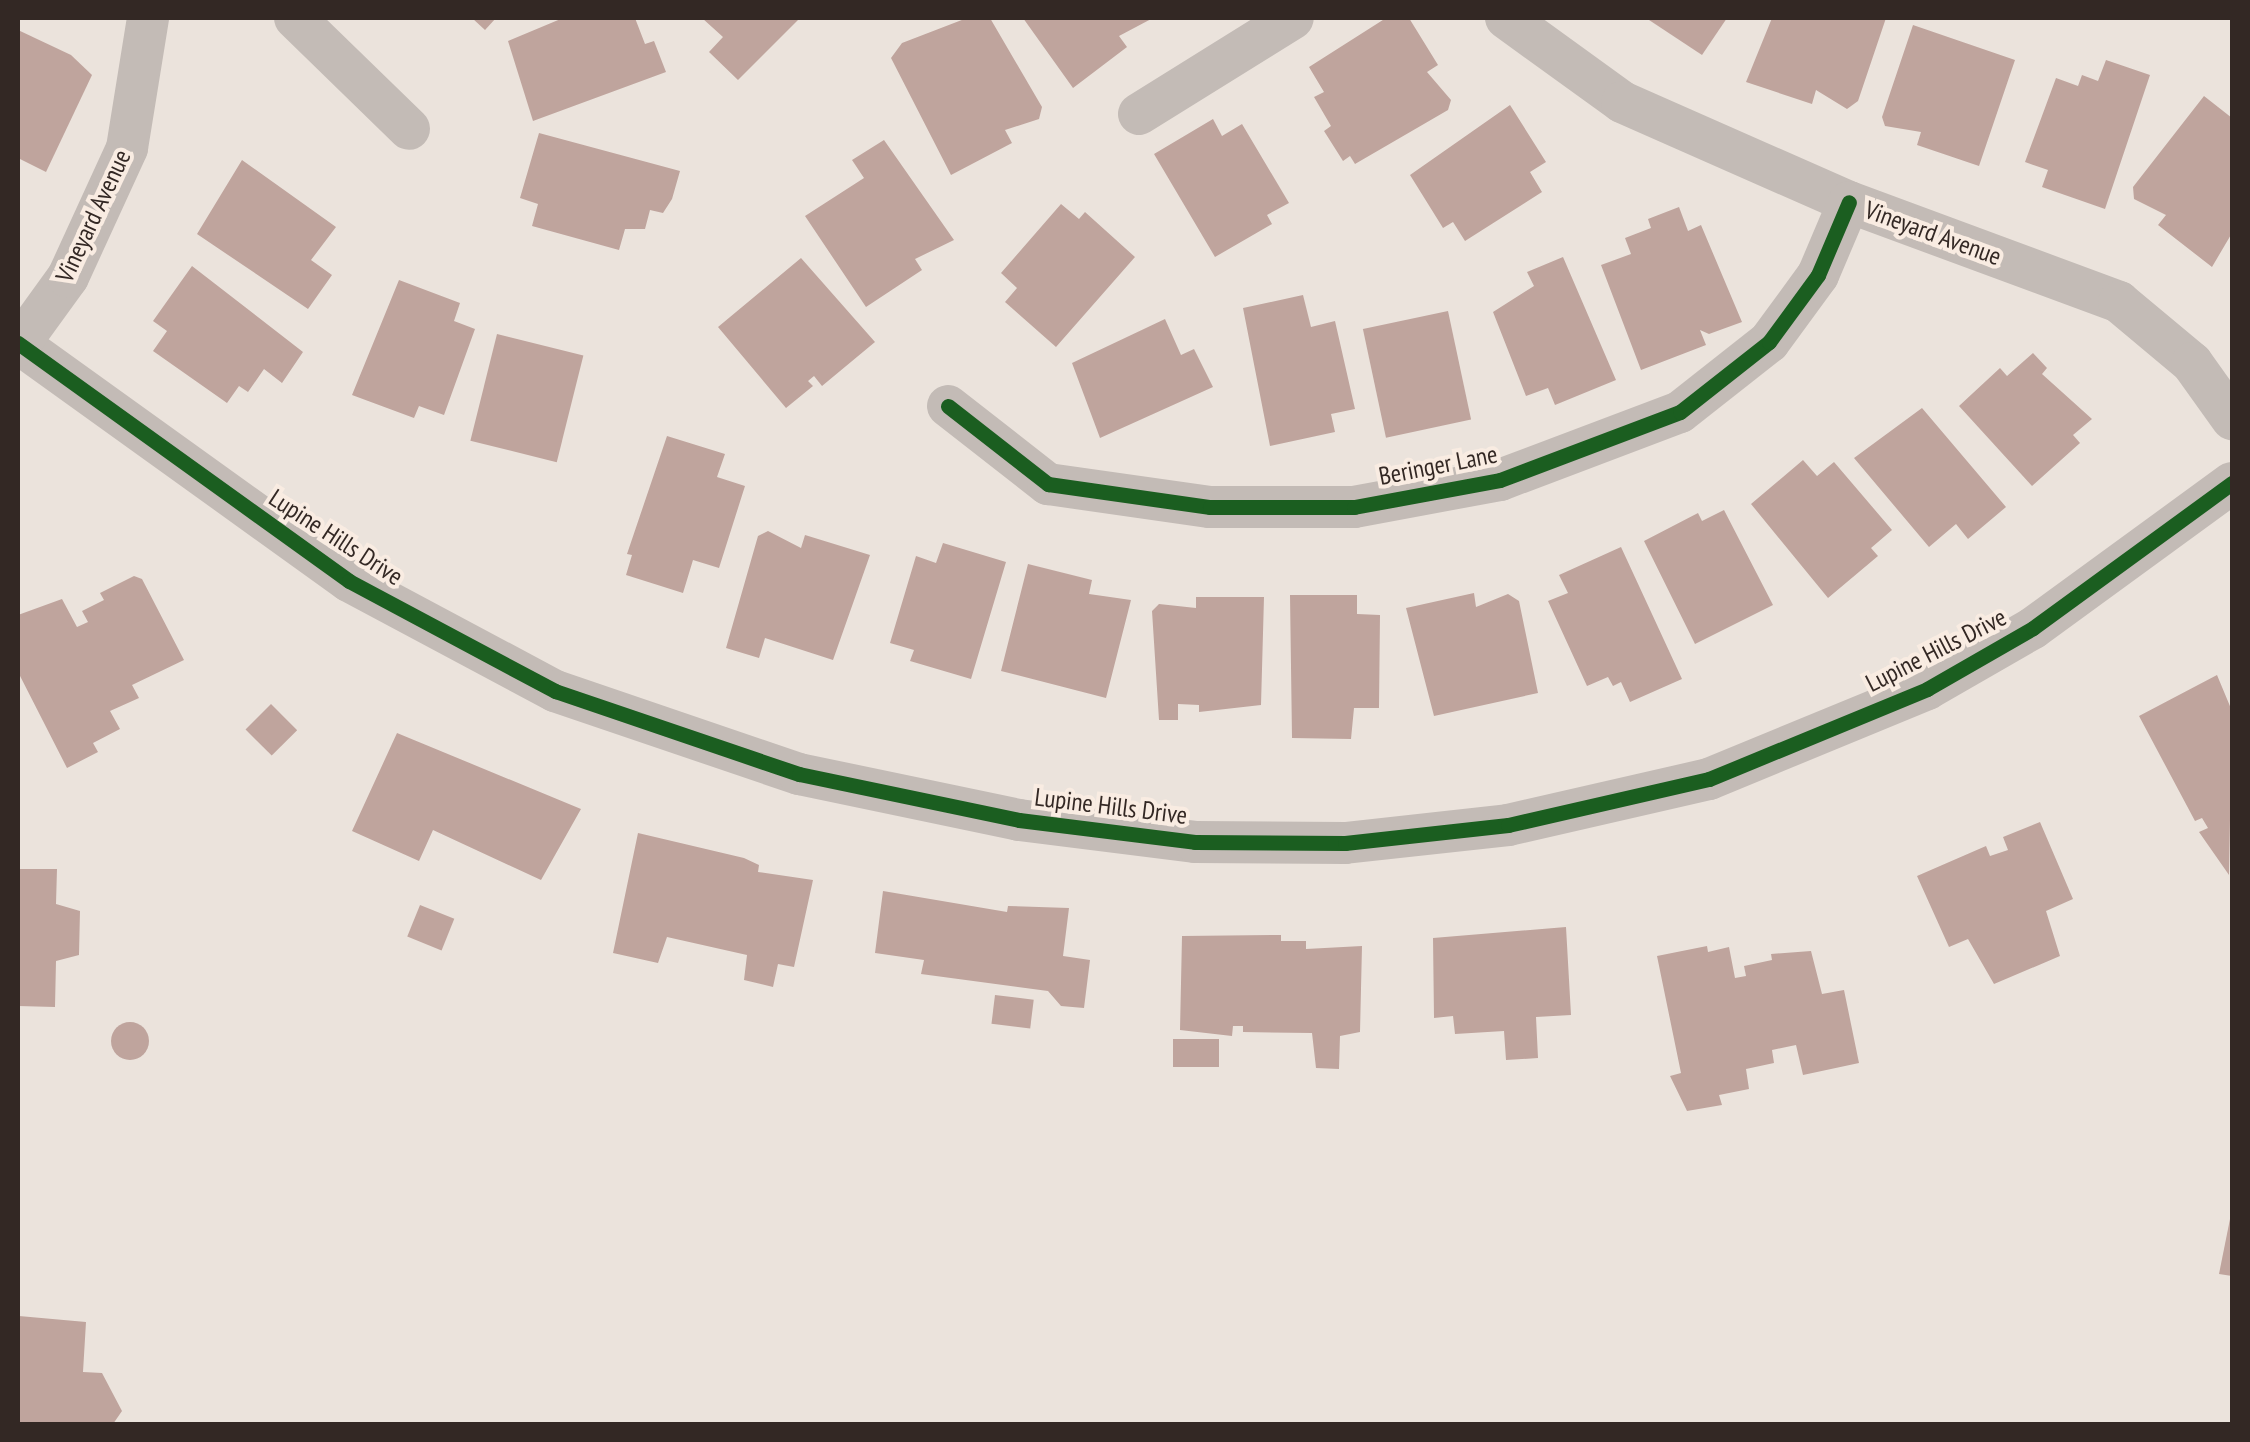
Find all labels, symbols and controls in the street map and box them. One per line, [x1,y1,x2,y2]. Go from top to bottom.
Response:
street label: Vineyard Avenue [49,145,137,287]
street label: Vineyard Avenue [1860,194,2006,272]
street label: Beringer Lane [1376,439,1500,491]
street label: Lupine Hills Drive [263,483,409,591]
street label: Lupine Hills Drive [1861,602,2011,698]
street label: Lupine Hills Drive [1033,782,1189,830]

